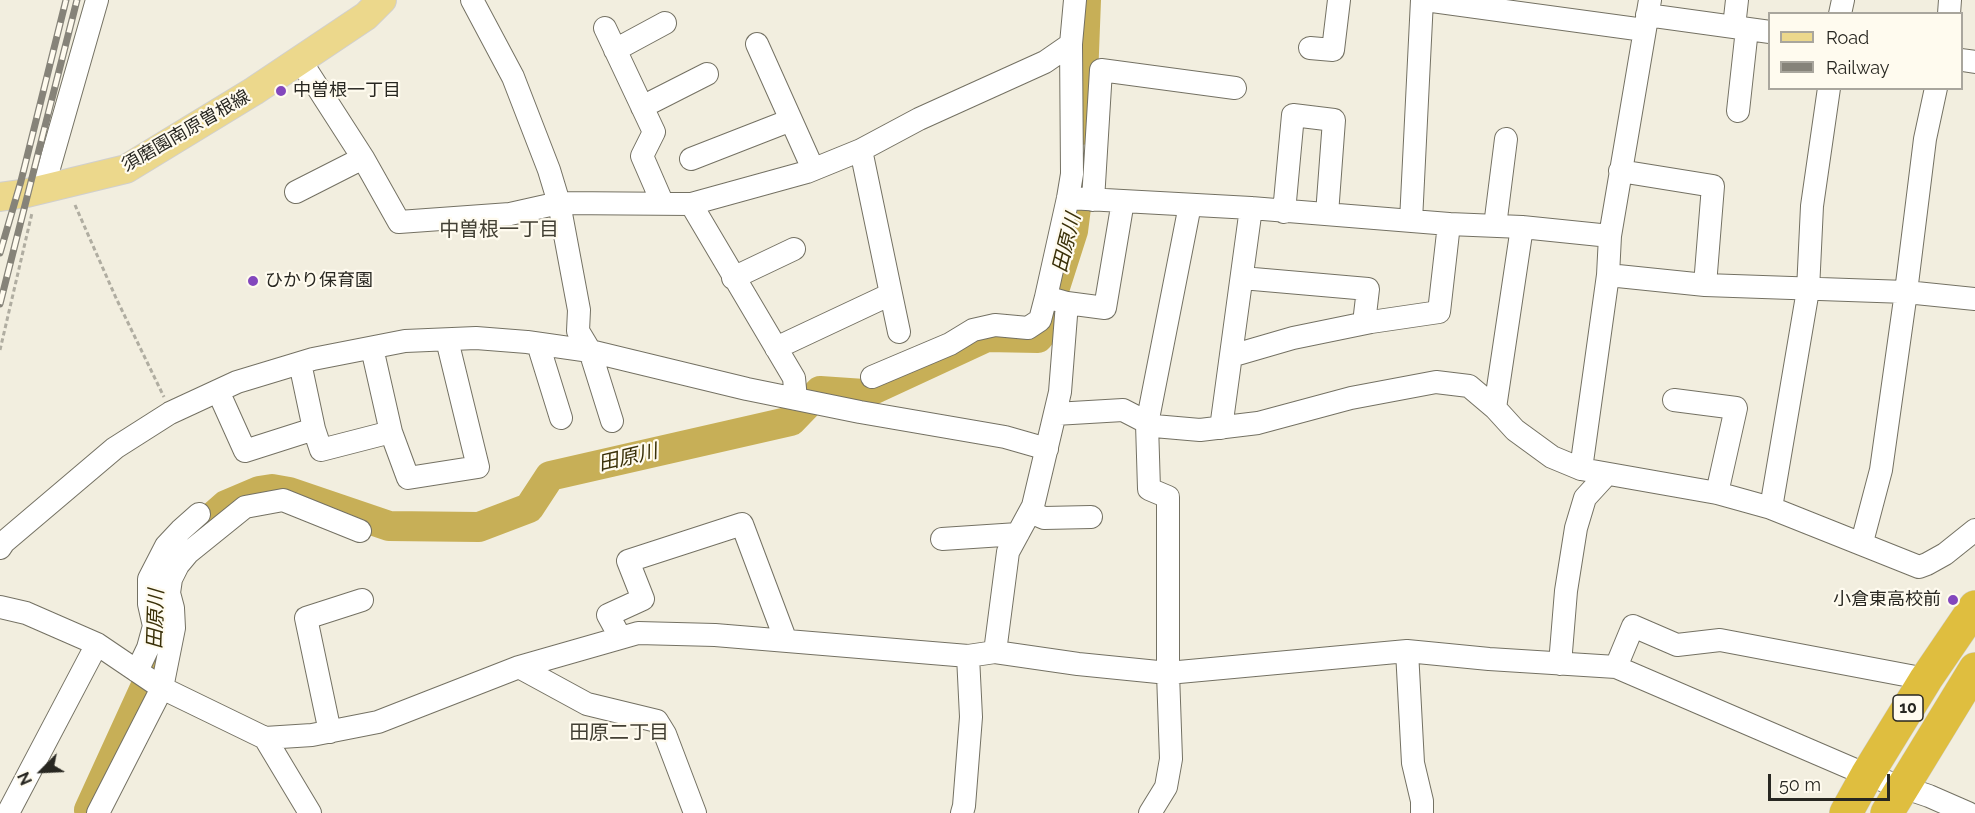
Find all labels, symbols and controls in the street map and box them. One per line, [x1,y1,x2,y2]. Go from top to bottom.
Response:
legend [1768,12,1963,90]
text: Road [1826,27,1869,48]
text: Railway [1826,57,1890,78]
place label: 中曽根一丁目 [293,80,401,102]
marker: 中曽根一丁目 [274,84,288,98]
street label: 須磨園南原曽根線 [118,86,254,176]
water label: 田原川 [1048,211,1086,275]
district label: 中曽根一丁目 [439,218,559,242]
place label: ひかり保育園 [265,270,373,292]
marker: ひかり保育園 [246,274,260,288]
water label: 田原川 [596,440,660,476]
water label: 田原川 [143,589,169,649]
place label: 小倉東高校前 [1833,589,1941,611]
marker: 小倉東高校前 [1946,593,1960,607]
road number: 10 [1893,695,1923,721]
district label: 田原二丁目 [569,721,669,745]
north arrow [12,741,72,801]
scale bar [1771,762,1892,800]
text: N [14,769,36,788]
text: 50 m [1779,774,1821,795]

